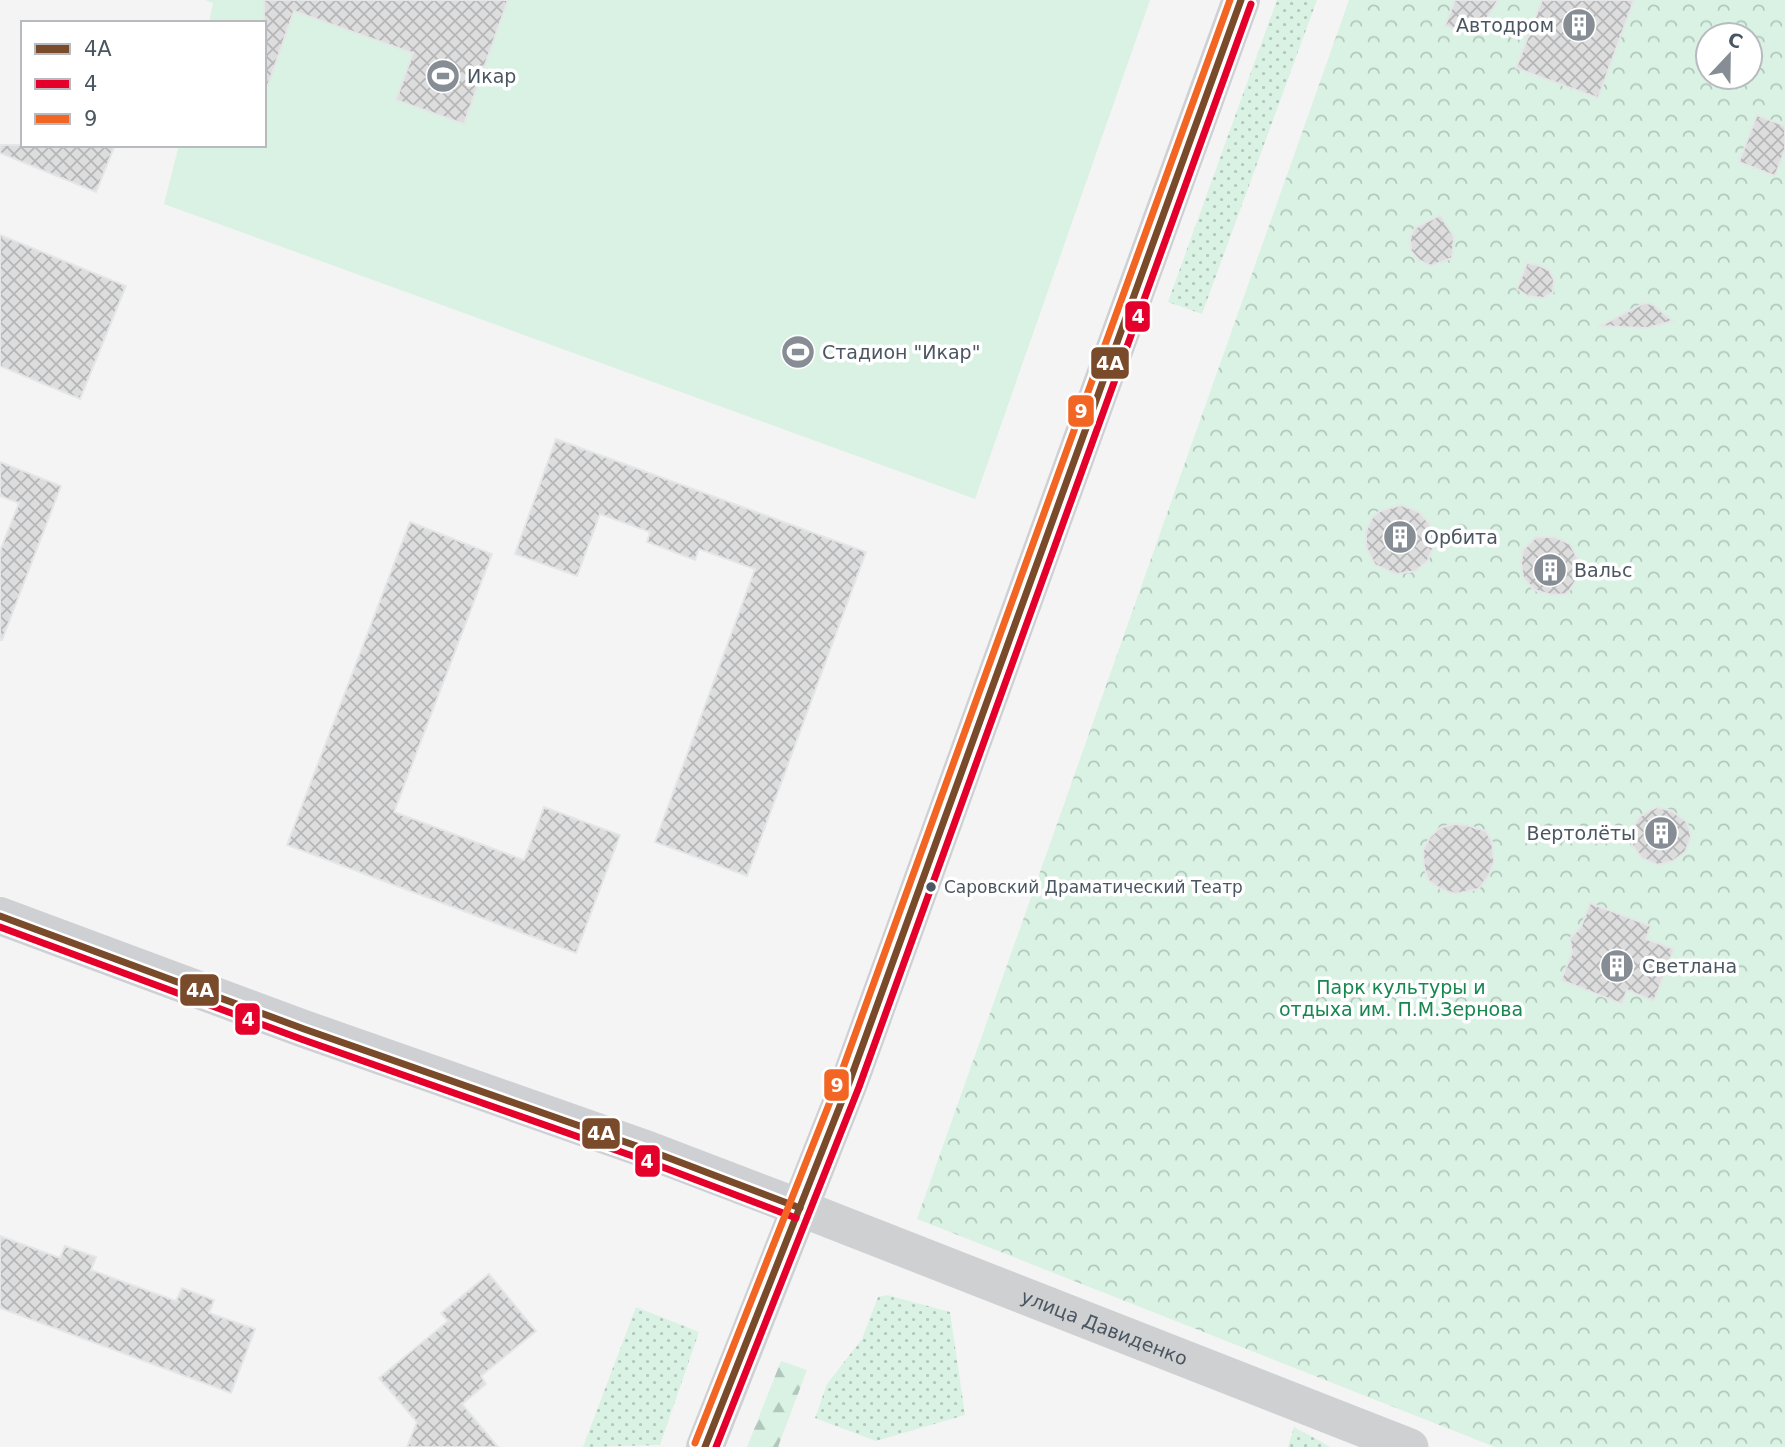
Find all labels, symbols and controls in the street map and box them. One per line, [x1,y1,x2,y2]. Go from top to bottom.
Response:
building icon: Автодром [1560,6,1598,44]
place label: Автодром [1456,14,1554,36]
legend [21,21,266,147]
north arrow [1694,21,1764,91]
text: С [1725,27,1746,53]
text: 4А [84,37,112,61]
sports icon: Икар [424,57,462,95]
place label: Икар [467,65,516,87]
text: 4 [84,72,97,96]
text: 9 [84,107,97,131]
line badge: 4 [1124,300,1151,333]
text: 4 [1131,305,1145,327]
sports icon: Стадион "Икар" [779,333,817,371]
place label: Стадион "Икар" [822,341,980,363]
line badge: 4А [1090,346,1130,380]
text: 4А [1096,352,1124,374]
line badge: 9 [1067,394,1095,428]
text: 9 [1074,400,1088,422]
building icon: Орбита [1381,518,1419,556]
place label: Орбита [1424,526,1498,548]
building icon: Вальс [1531,551,1569,589]
place label: Вальс [1574,559,1632,581]
building icon: Вертолёты [1642,814,1680,852]
place label: Вертолёты [1527,822,1636,844]
place label: Саровский Драматический Театр [944,877,1243,897]
marker: Саровский Драматический Театр [924,880,938,894]
building icon: Светлана [1598,947,1636,985]
place label: Светлана [1642,955,1737,977]
line badge: 4А [179,973,220,1007]
park label: Парк культуры и отдыха им. П.М.Зернова [1279,976,1523,1020]
text: 4А [186,979,214,1001]
line badge: 4 [234,1002,261,1036]
text: 4 [241,1008,255,1030]
line badge: 9 [823,1068,850,1102]
text: 9 [830,1074,844,1096]
line badge: 4А [581,1117,621,1150]
text: 4А [587,1122,615,1144]
line badge: 4 [634,1144,661,1178]
text: 4 [640,1150,654,1172]
street label: улица Давиденко [1018,1285,1191,1370]

